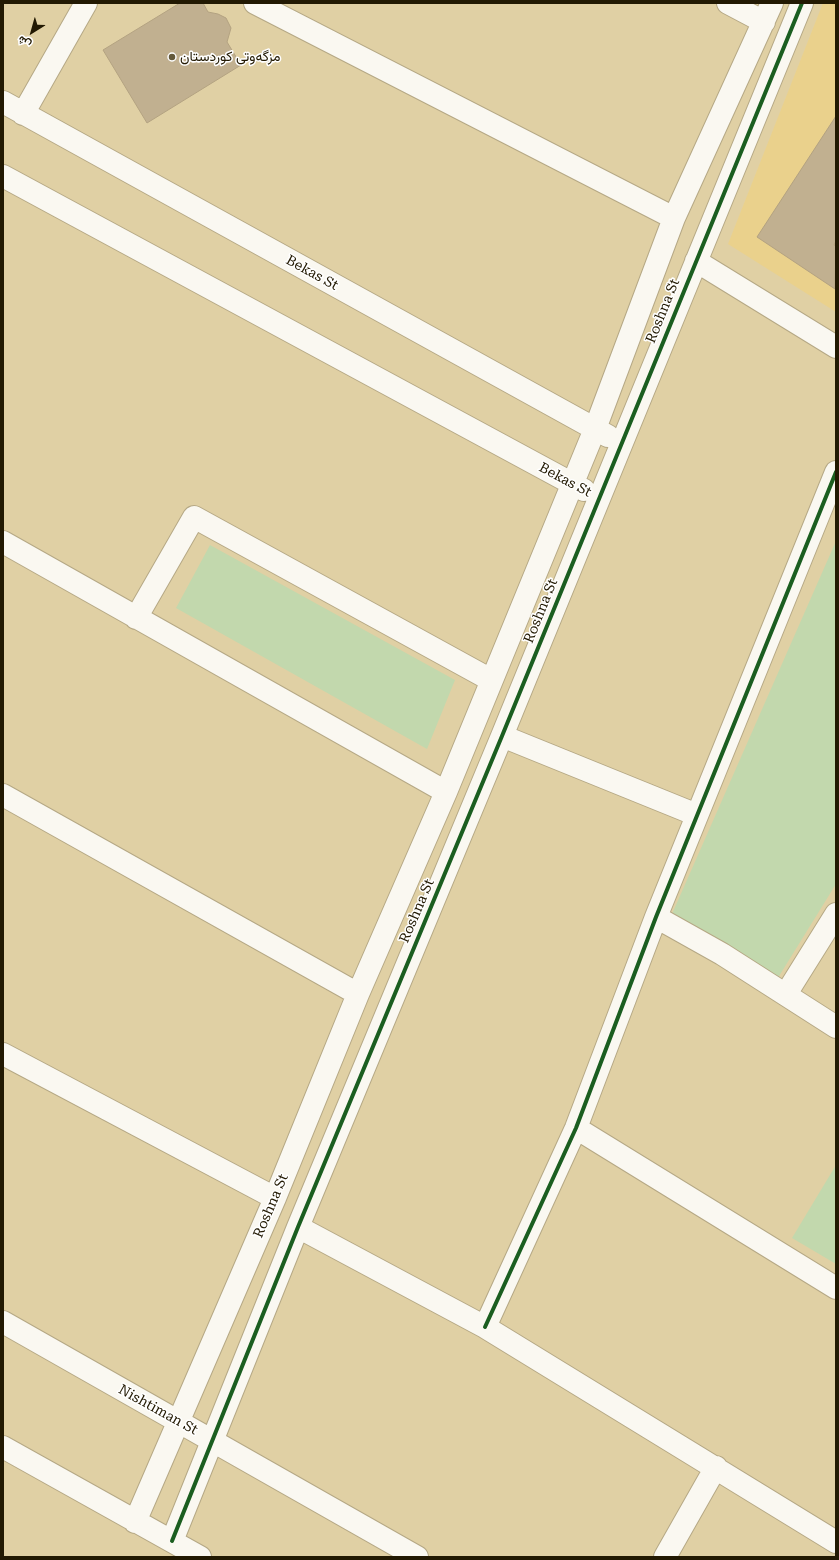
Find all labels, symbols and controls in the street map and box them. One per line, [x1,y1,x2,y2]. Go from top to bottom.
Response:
north arrow [12,12,52,52]
text: ش [15,33,34,51]
place label: مزگەوتی کوردستان [180,49,281,65]
marker: مزگەوتی کوردستان [167,52,177,62]
street label: Bekas St [283,252,341,294]
street label: Roshna St [643,276,683,346]
street label: Bekas St [536,459,594,501]
street label: Roshna St [521,576,561,646]
street label: Roshna St [396,876,438,946]
street label: Roshna St [250,1171,292,1241]
street label: Nishtiman St [115,1381,201,1439]

